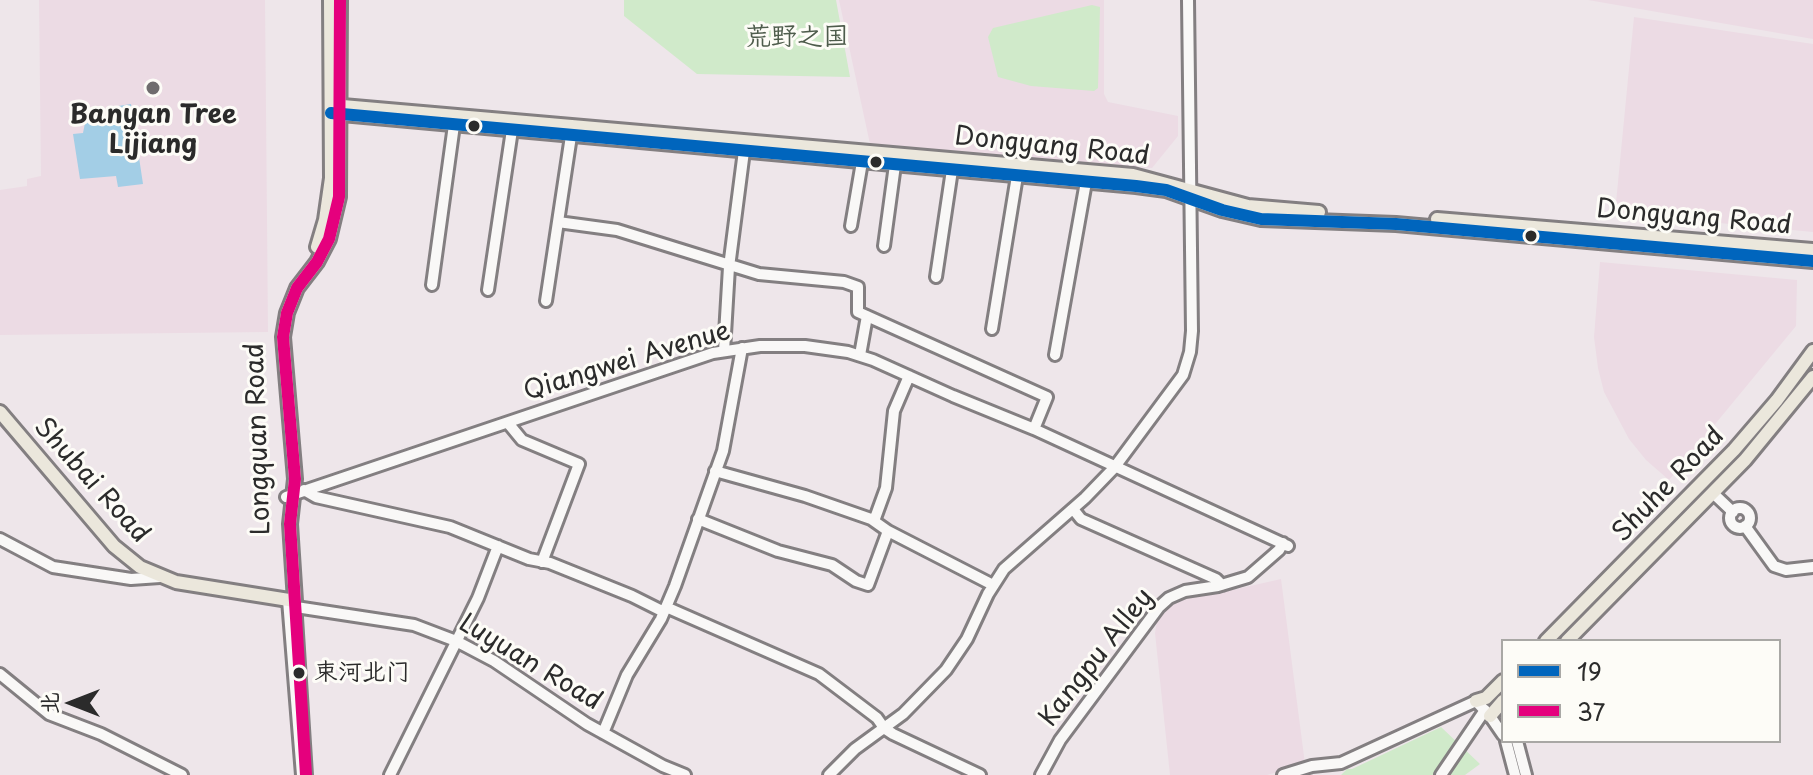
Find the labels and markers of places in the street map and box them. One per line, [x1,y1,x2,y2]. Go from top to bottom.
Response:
marker: Banyan Tree Lijiang [144,79,162,97]
place label: Banyan Tree Lijiang [69,100,237,162]
unlabelled marker [466,118,482,134]
unlabelled marker [868,154,884,170]
unlabelled marker [1523,228,1539,244]
place label: 束河北门 [314,659,410,687]
marker: 束河北门 [291,665,307,681]

